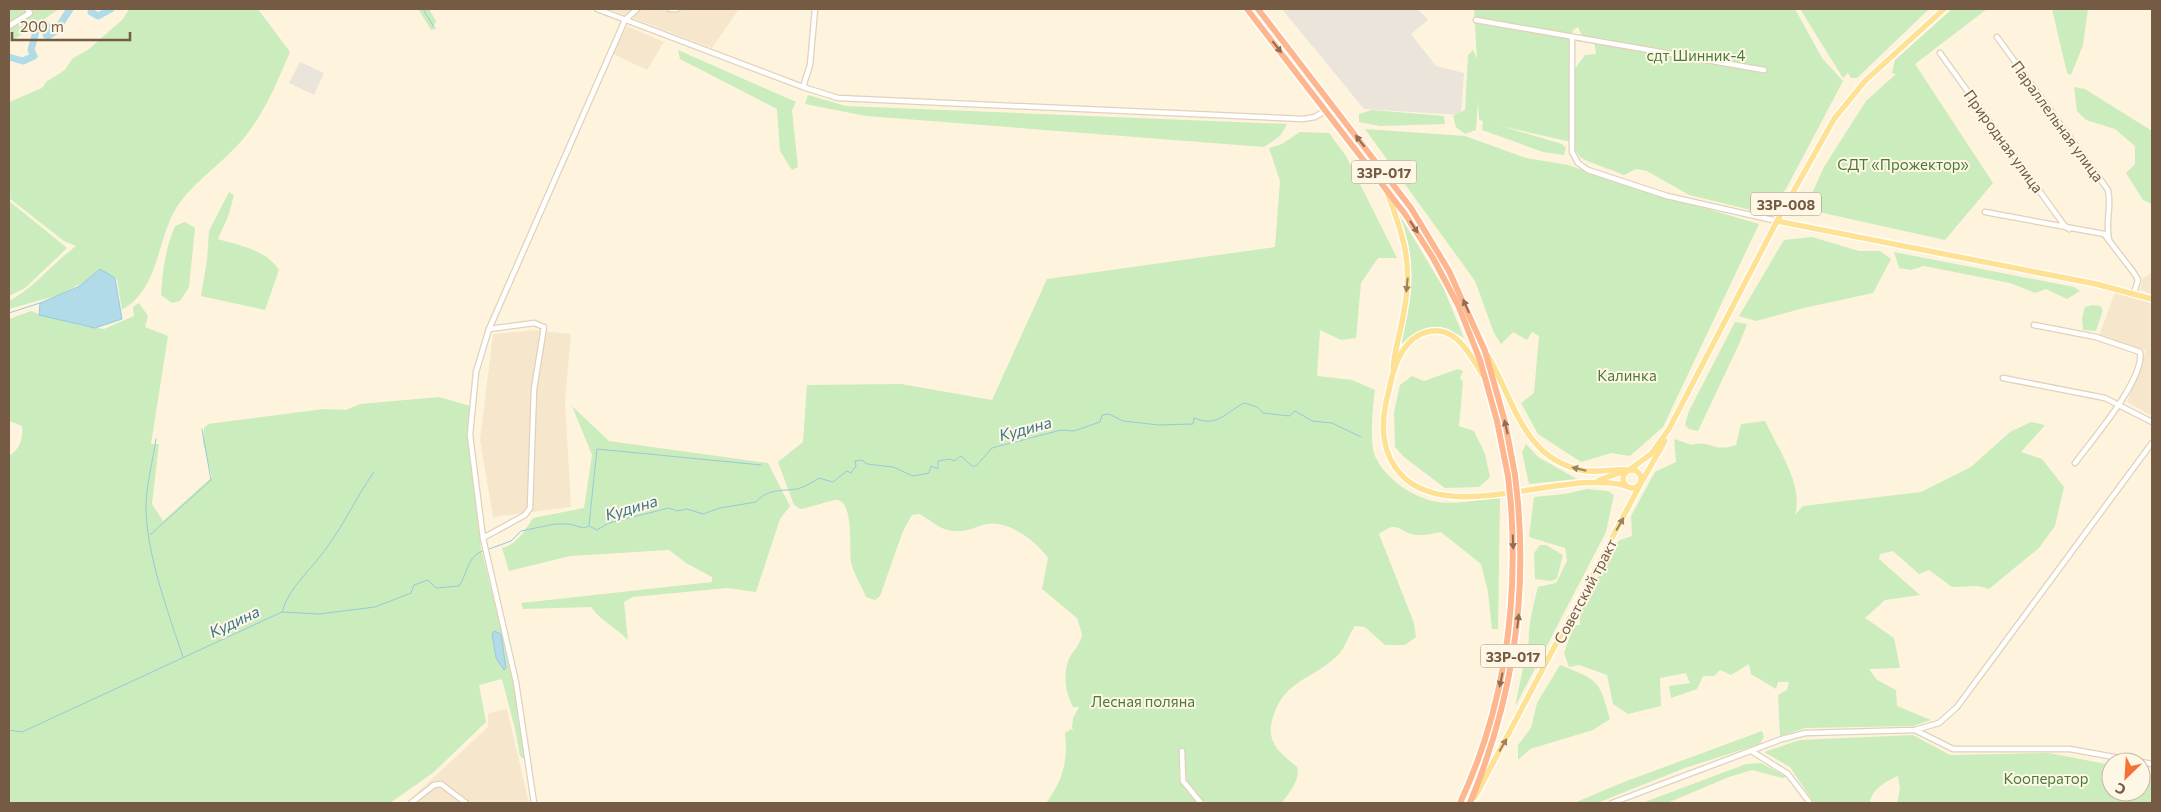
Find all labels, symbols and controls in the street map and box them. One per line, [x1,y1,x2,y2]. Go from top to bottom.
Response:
scale bar [12,10,130,42]
text: 200 m [20,17,64,35]
one-way arrow [1272,40,1283,53]
park label: сдт Шинник-4 [1646,46,1746,64]
street label: Параллельная улица [2008,57,2108,185]
street label: Природная улица [1961,86,2047,196]
one-way arrow [1354,135,1365,148]
park label: СДТ «Прожектор» [1837,155,1969,173]
road number: 33Р-017 [1352,160,1416,183]
road number: 33Р-008 [1751,192,1821,215]
one-way arrow [1409,221,1419,234]
one-way arrow [1403,278,1411,294]
one-way arrow [1462,299,1470,313]
park label: Калинка [1597,366,1657,384]
water label: Кудина [997,412,1053,444]
one-way arrow [1502,419,1510,435]
one-way arrow [1571,465,1586,473]
water label: Кудина [603,490,659,524]
one-way arrow [1616,517,1624,532]
one-way arrow [1509,534,1517,550]
street label: Советский тракт [1550,535,1620,647]
water label: Кудина [206,601,262,641]
one-way arrow [1514,613,1522,629]
road number: 33Р-017 [1480,644,1546,668]
one-way arrow [1496,672,1504,688]
park label: Лесная поляна [1091,692,1195,710]
one-way arrow [1499,739,1508,752]
north arrow [2101,752,2151,802]
park label: Кооператор [2003,769,2089,787]
text: С [2112,780,2128,799]

